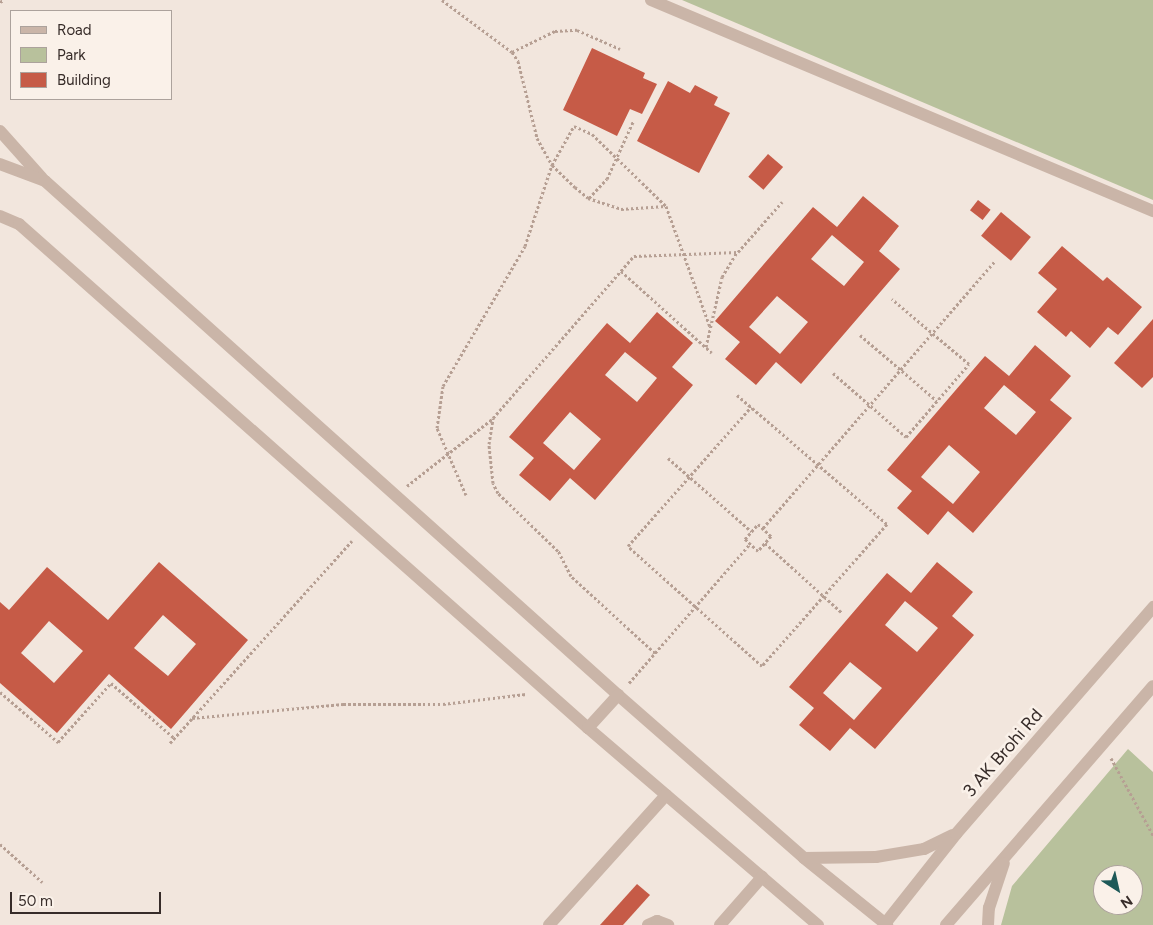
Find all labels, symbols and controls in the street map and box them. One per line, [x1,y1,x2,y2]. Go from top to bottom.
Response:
legend [10,10,172,100]
text: Road [57,21,92,39]
text: Park [57,46,86,64]
text: Building [57,71,111,89]
street label: 3 AK Brohi Rd [959,704,1047,802]
north arrow [1093,865,1143,915]
scale bar [12,882,164,914]
text: 50 m [18,892,53,910]
text: N [1117,892,1136,912]

